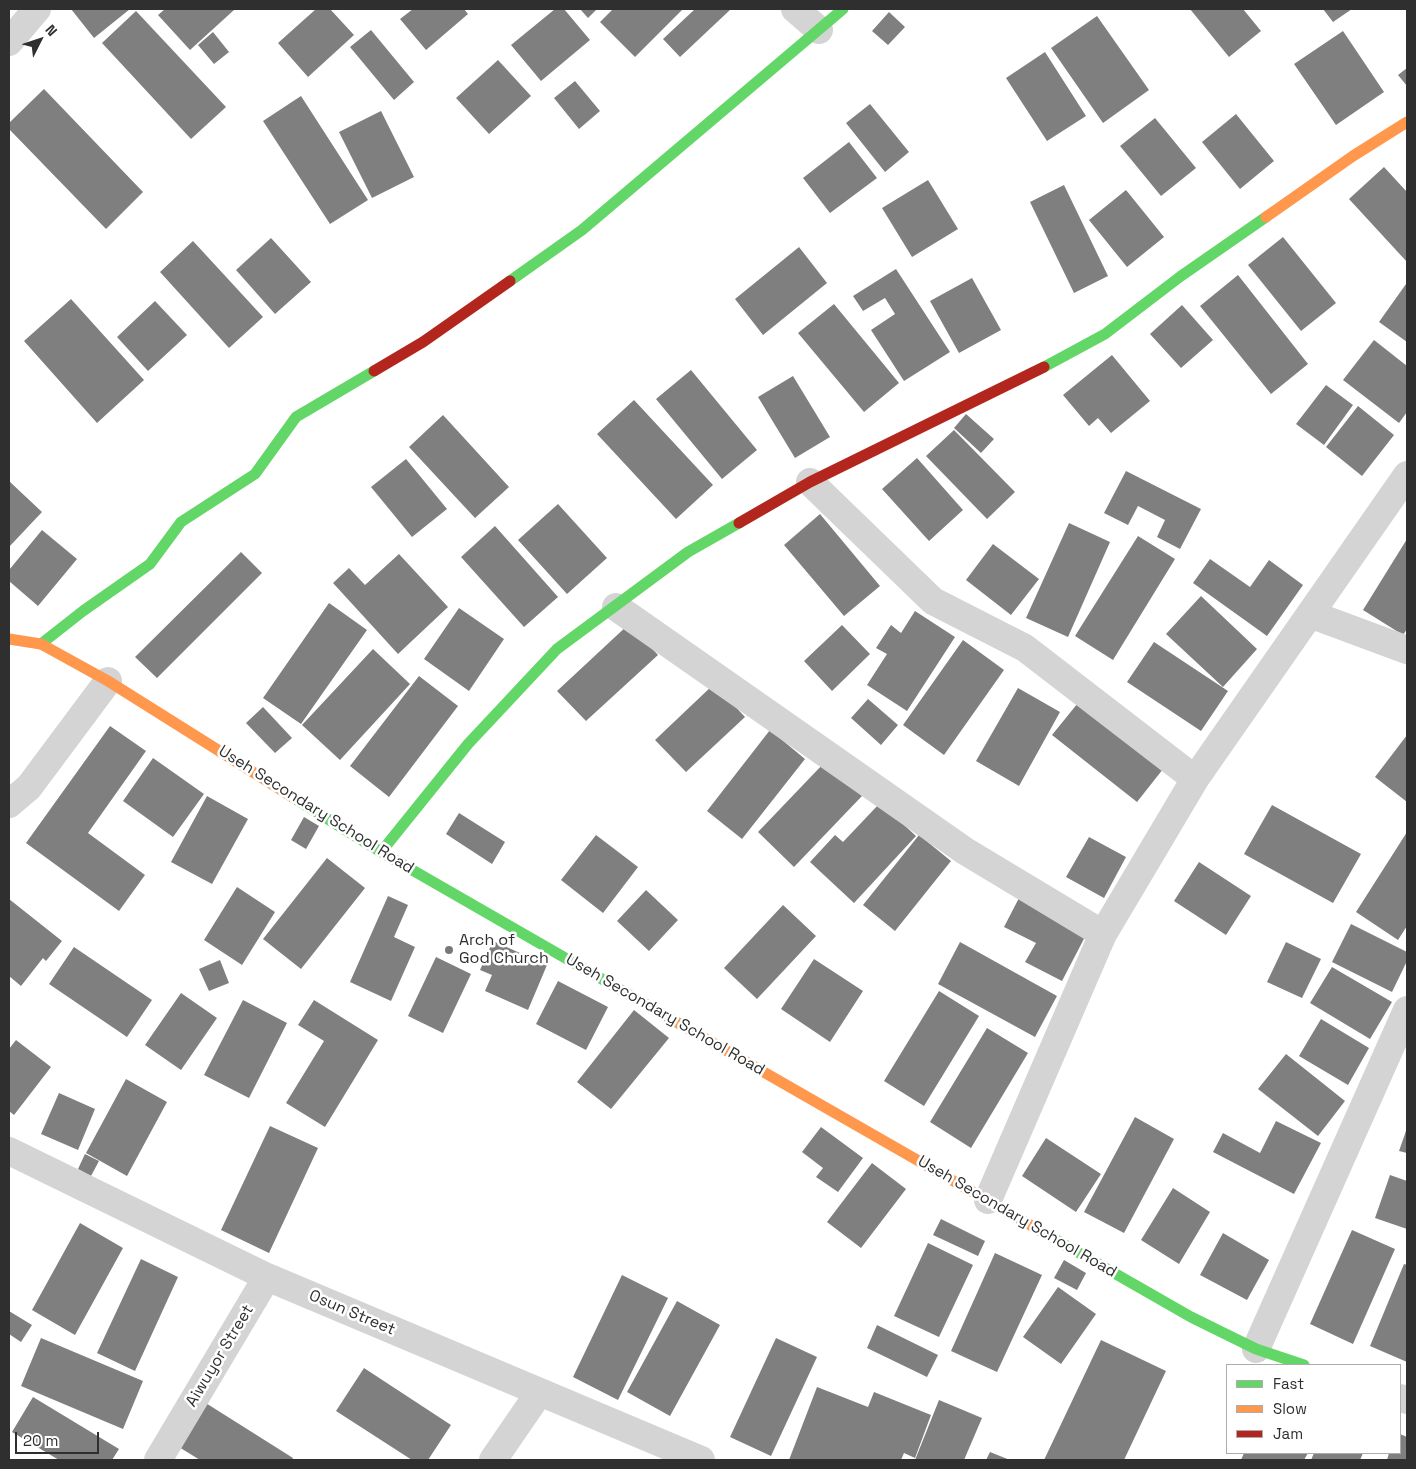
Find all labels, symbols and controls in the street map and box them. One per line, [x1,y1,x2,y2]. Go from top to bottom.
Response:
north arrow [15,15,65,65]
text: N [41,21,61,40]
street label: Useh Secondary School Road [215,742,417,878]
place label: Arch of God Church [459,931,549,969]
marker: Arch of God Church [443,944,455,956]
street label: Useh Secondary School Road [562,950,768,1080]
street label: Useh Secondary School Road [914,1152,1120,1282]
street label: Osun Street [306,1286,398,1340]
street label: Aiwuyor Street [182,1302,258,1410]
legend [1226,1364,1401,1454]
text: Fast [1273,1374,1304,1393]
text: Slow [1273,1399,1307,1418]
scale bar [18,1422,101,1454]
text: Jam [1273,1424,1303,1443]
text: 20 m [23,1431,58,1450]

